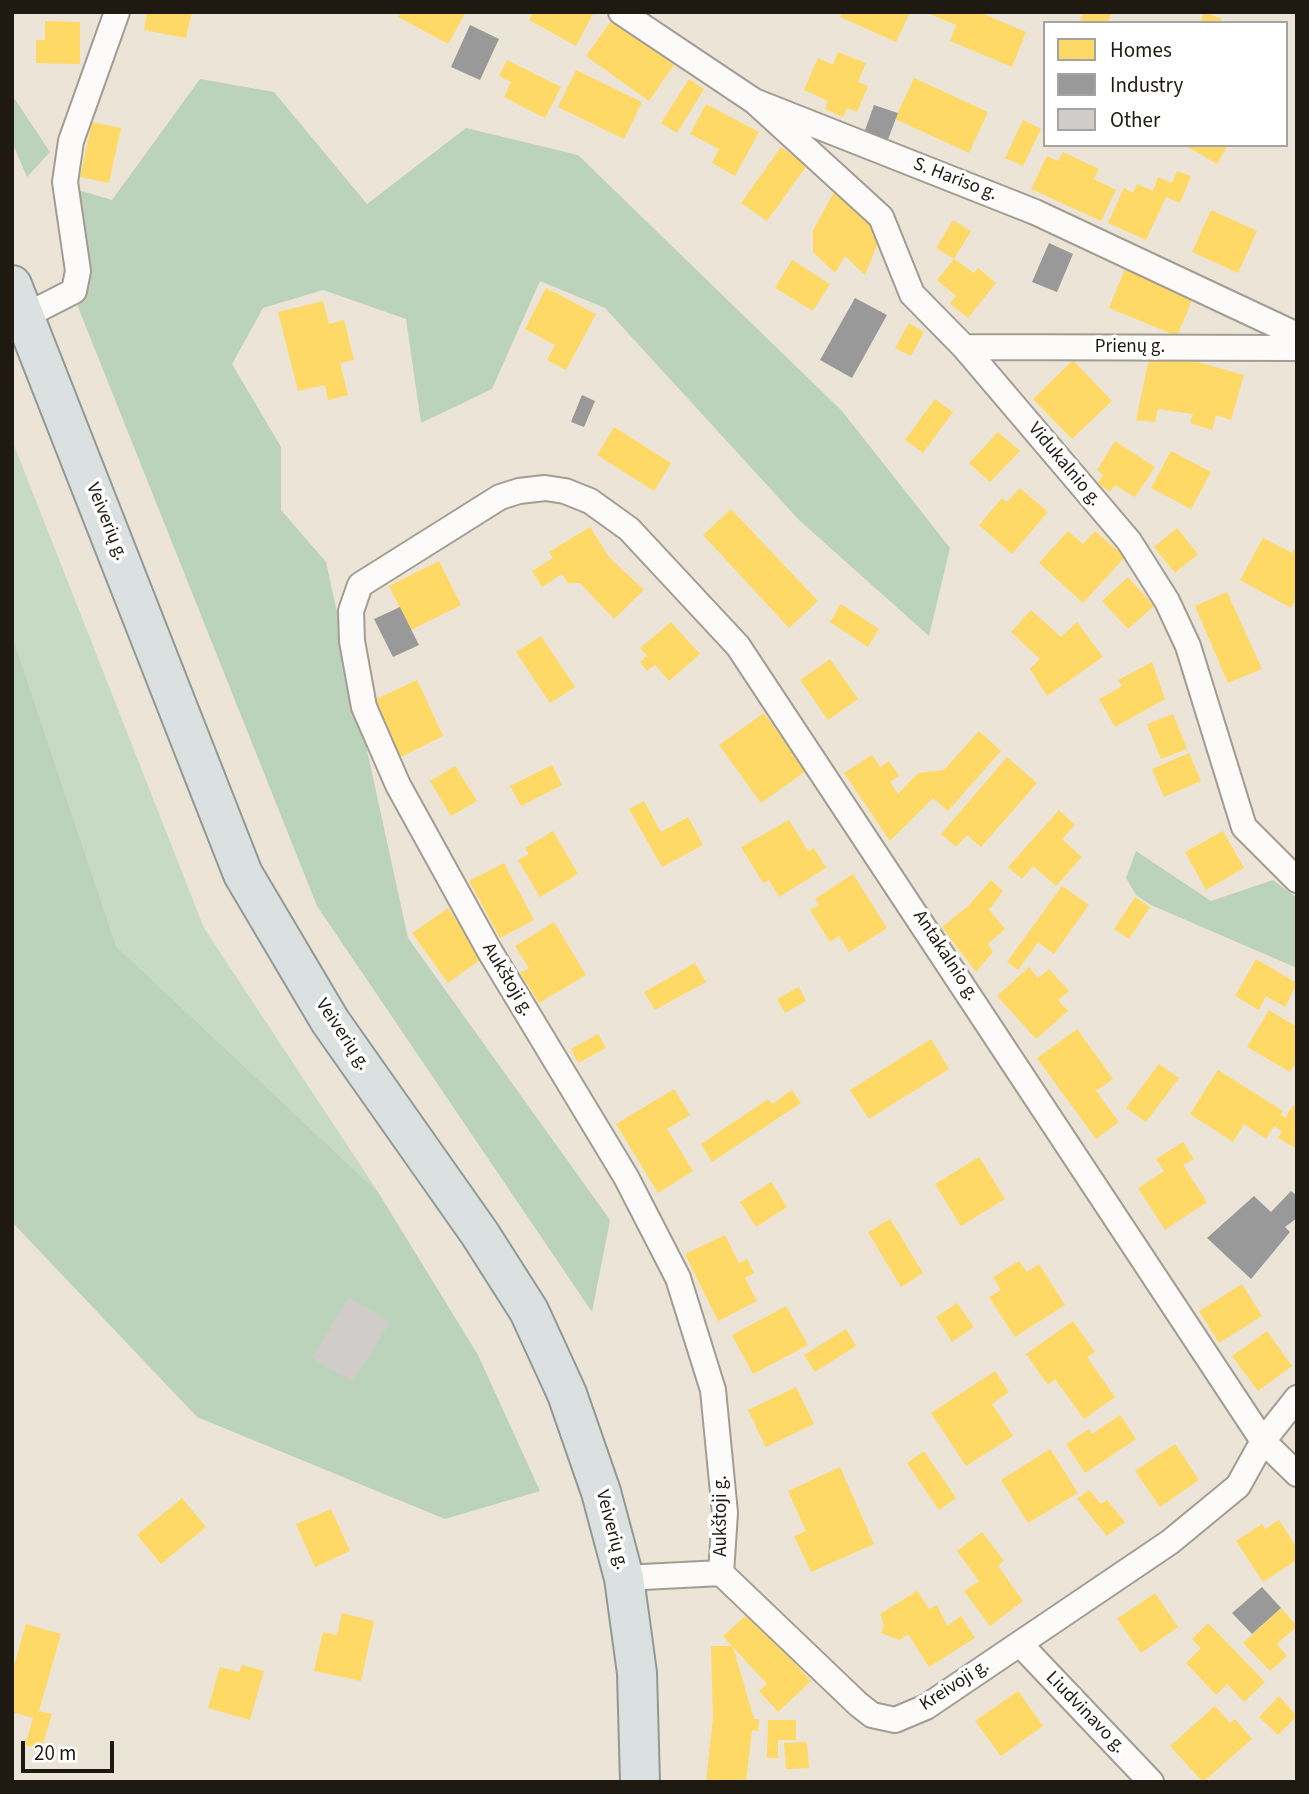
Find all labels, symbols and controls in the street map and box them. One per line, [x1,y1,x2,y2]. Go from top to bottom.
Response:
legend [1043,21,1288,147]
text: Homes [1110,35,1172,65]
text: Industry [1110,70,1183,100]
text: Other [1110,105,1160,135]
street label: S. Hariso g. [910,154,1000,206]
street label: Prienų g. [1095,337,1165,359]
street label: Vidukalnio g. [1022,418,1106,512]
street label: Veiverių g. [80,480,132,564]
street label: Antakalnio g. [907,906,983,1006]
street label: Aukštoji g. [476,939,538,1021]
street label: Veiverių g. [310,995,374,1075]
street label: Aukštoji g. [711,1475,733,1557]
street label: Veiverių g. [589,1488,633,1572]
street label: Kreivoji g. [916,1655,994,1717]
street label: Liudvinavo g. [1040,1667,1130,1759]
scale bar [24,1728,117,1772]
text: 20 m [34,1738,76,1768]

